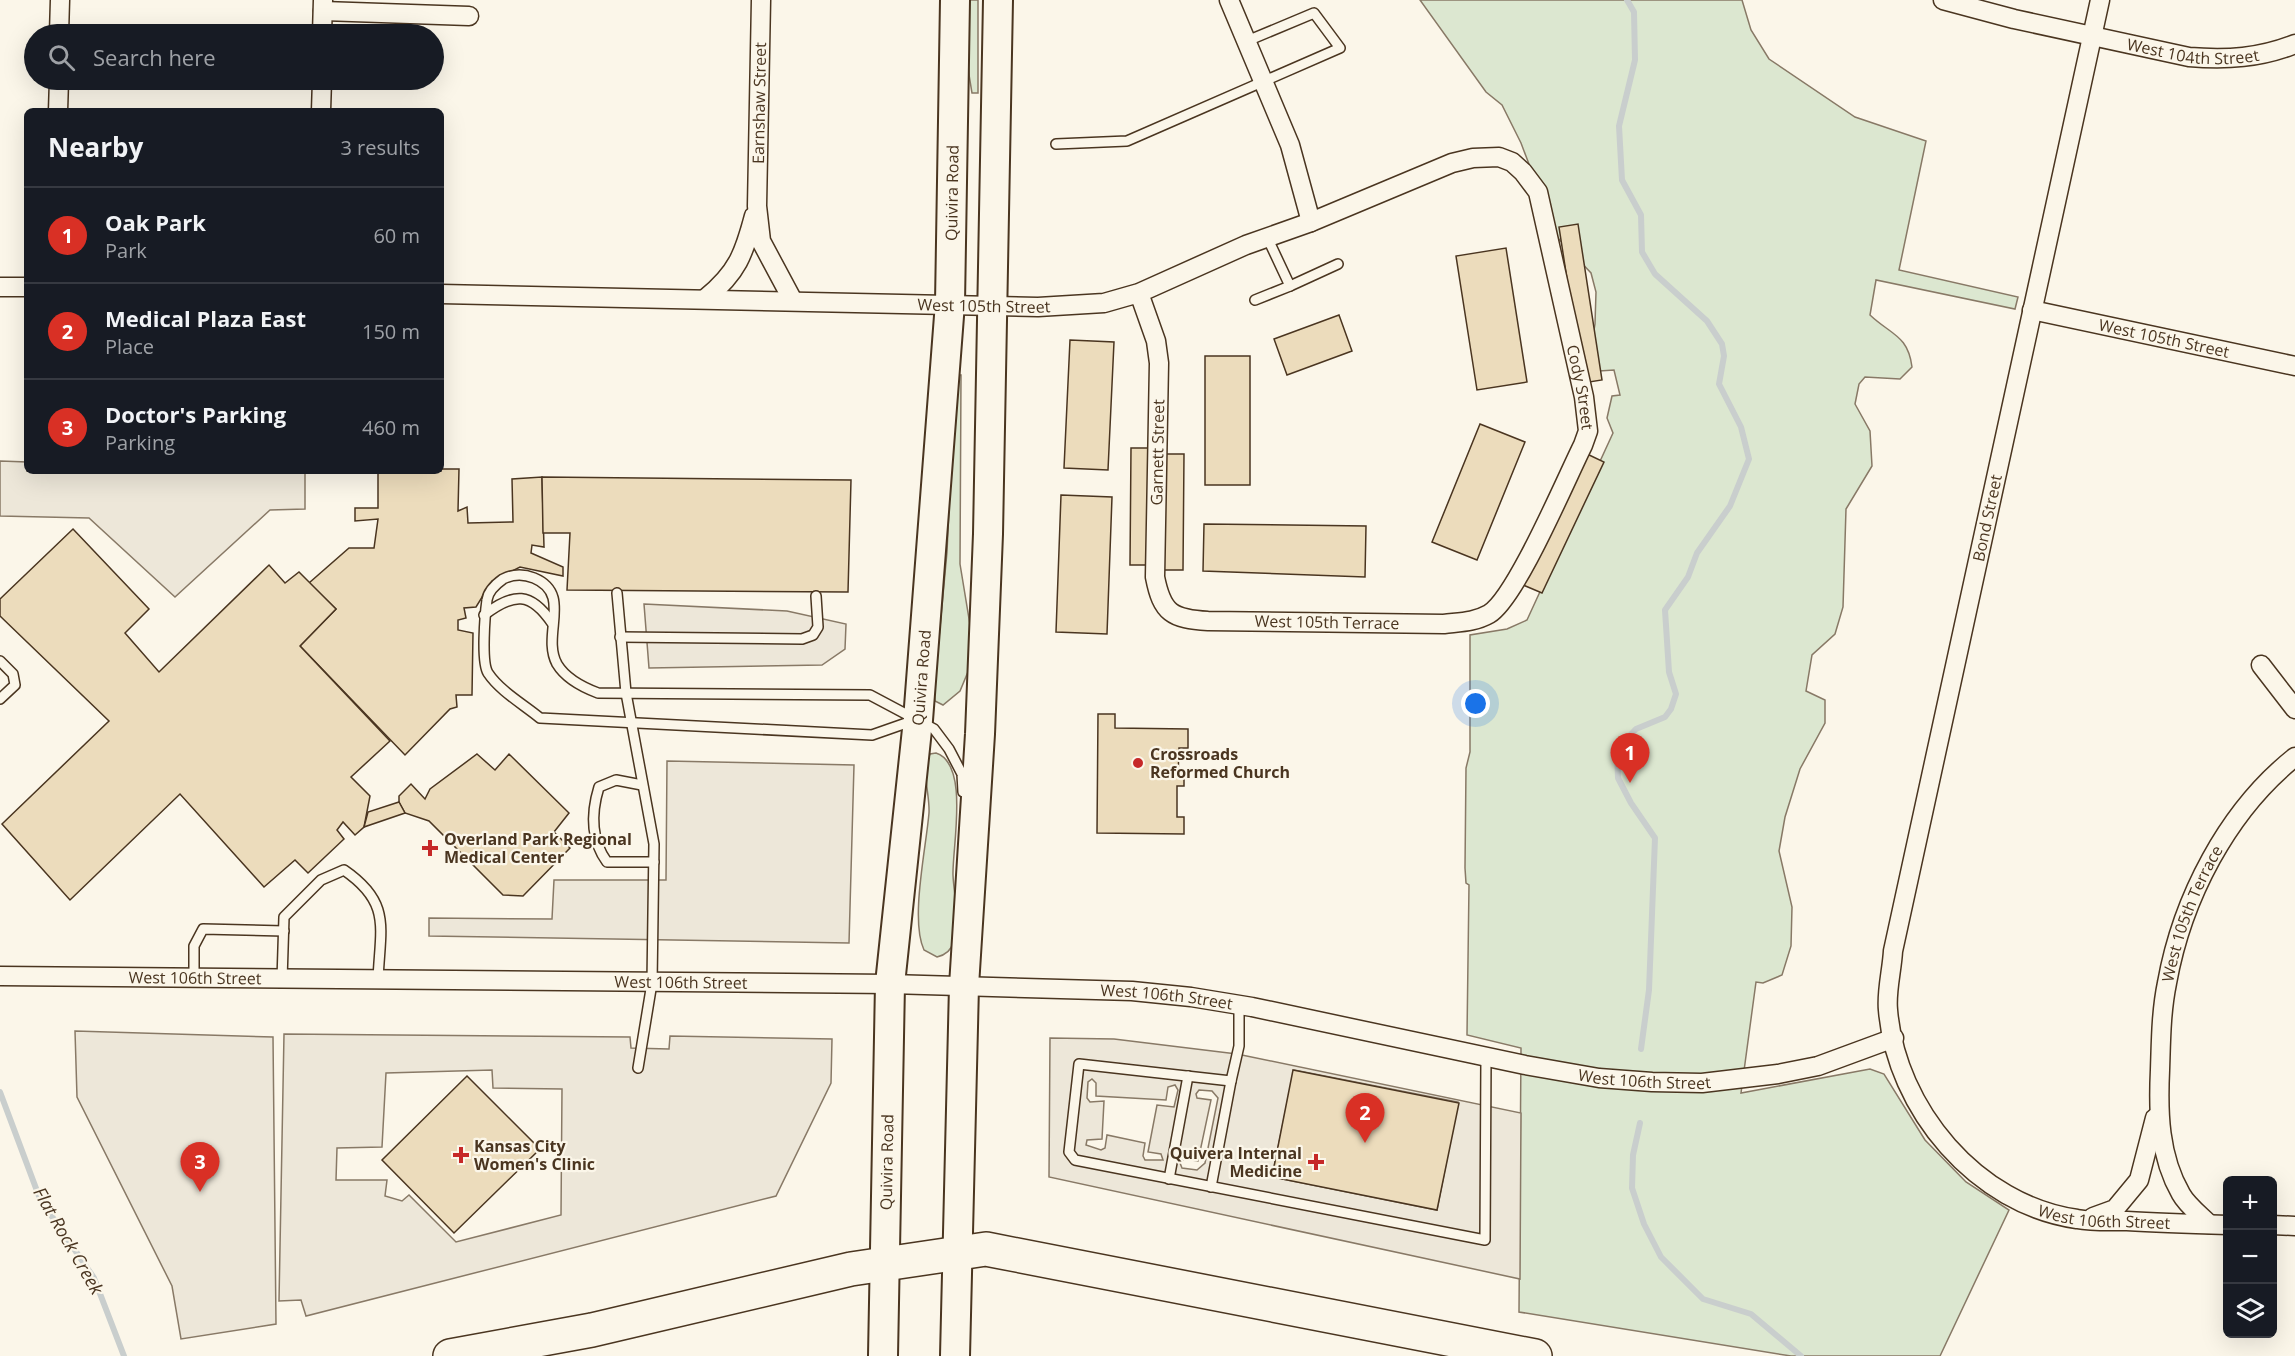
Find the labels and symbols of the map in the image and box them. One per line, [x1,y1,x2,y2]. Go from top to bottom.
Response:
street label: West 104th Street [2125,33,2261,69]
street label: Earnshaw Street [747,42,771,164]
street label: Quivira Road [940,145,964,241]
street label: West 105th Street [917,293,1051,318]
street label: West 105th Street [2097,313,2232,363]
street label: Cody Street [1562,342,1599,431]
street label: Garnett Street [1145,399,1169,505]
street label: Bond Street [1967,472,2007,564]
street label: West 105th Terrace [1254,610,1400,634]
street label: Quivira Road [907,629,936,726]
your location [1461,689,1490,718]
pin: 1 [1610,734,1650,783]
place label: Crossroads Reformed Church [1150,743,1290,783]
marker: Crossroads Reformed Church [1131,756,1145,770]
place label: Overland Park Regional Medical Center [444,828,632,868]
marker: Overland Park Regional Medical Center [421,839,439,857]
street label: West 105th Terrace [2156,841,2228,984]
street label: West 106th Street [128,966,262,989]
street label: West 106th Street [614,971,748,994]
street label: West 106th Street [1100,979,1235,1015]
street label: West 106th Street [1576,1064,1712,1094]
pin: 2 [1346,1094,1384,1143]
street label: Quivira Road [875,1114,899,1210]
place label: Kansas City Women's Clinic [474,1135,595,1175]
pin: 3 [180,1142,220,1192]
place label: Quivera Internal Medicine [1170,1142,1302,1182]
marker: Kansas City Women's Clinic [452,1146,470,1164]
marker: Quivera Internal Medicine [1307,1153,1325,1171]
water label: Flat Rock Creek [28,1182,110,1300]
street label: West 106th Street [2035,1199,2171,1234]

